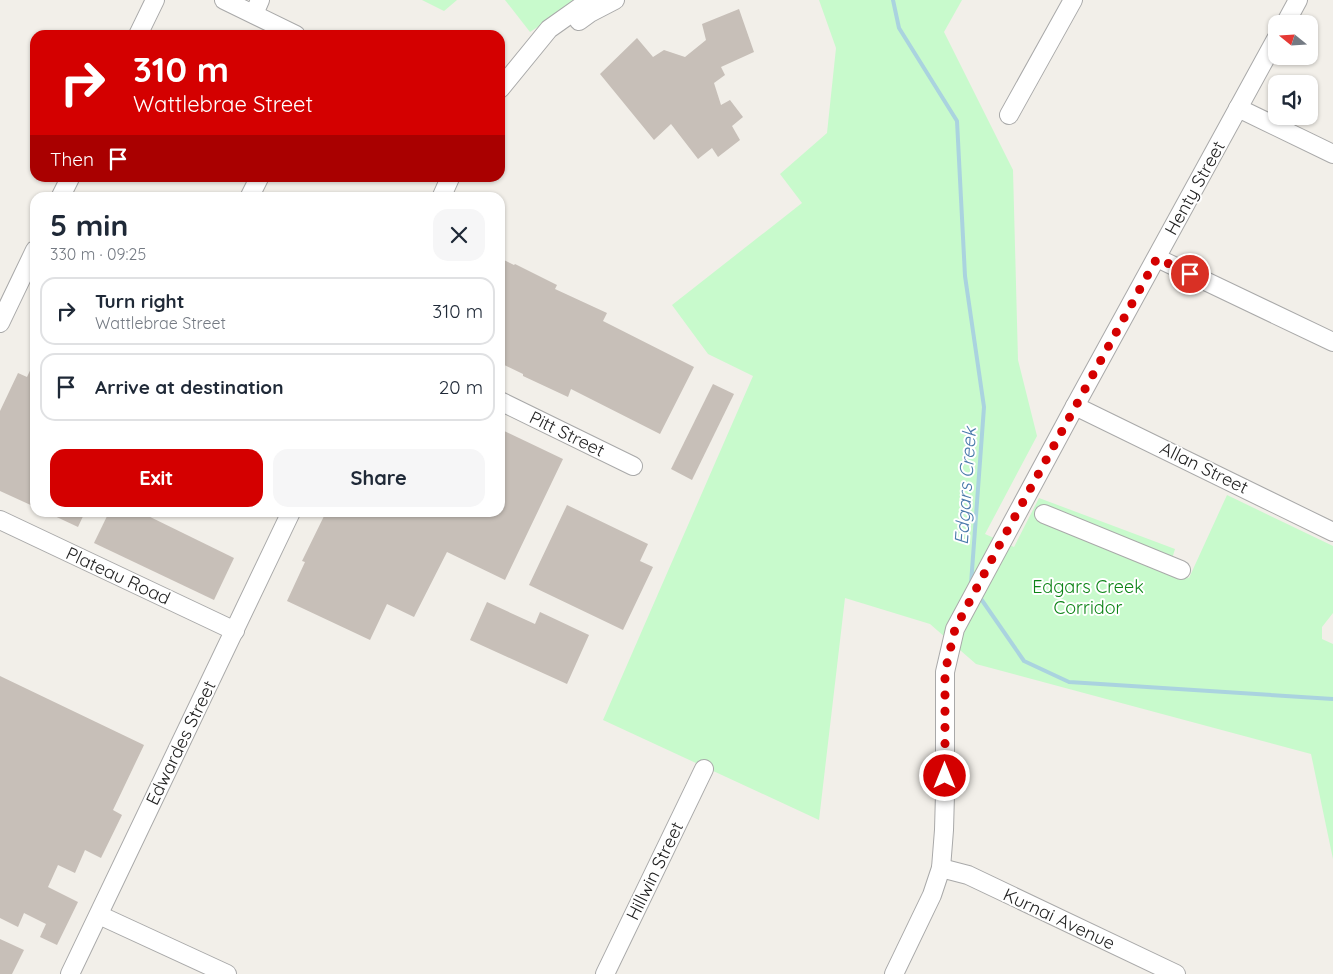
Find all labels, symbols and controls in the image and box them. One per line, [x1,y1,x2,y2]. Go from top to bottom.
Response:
north arrow [1268,15,1318,65]
map controls [1268,15,1318,125]
text: 310 m [133,47,229,91]
icon: right [50,50,115,115]
button: sound [1268,75,1318,125]
text: Wattlebrae Street [133,90,313,118]
street label: Henty Street [1159,137,1230,239]
icon: arrive [104,145,132,173]
text: Then [50,147,94,171]
text: 5 min [50,206,128,244]
button: close [433,209,485,261]
text: 330 m · 09:25 [50,244,146,264]
pin [1169,253,1211,295]
icon: arrive [1176,260,1204,288]
text: Turn right [95,289,184,313]
icon: right [52,297,80,325]
text: 310 m [432,299,483,323]
text: Wattlebrae Street [95,313,226,333]
icon: arrive [52,373,80,401]
text: Arrive at destination [95,375,284,399]
text: 20 m [439,375,483,399]
street label: Pitt Street [526,405,609,462]
water label: Edgars Creek [949,425,981,546]
street label: Allan Street [1156,436,1252,499]
button: Exit [50,449,263,507]
button: Share [273,449,485,507]
street label: Plateau Road [62,541,174,610]
park label: Edgars Creek Corridor [1032,575,1144,619]
street label: Edwardes Street [140,677,221,809]
position arrow [918,749,970,801]
street label: Hillwin Street [621,818,688,924]
street label: Kurnai Avenue [1000,883,1119,954]

